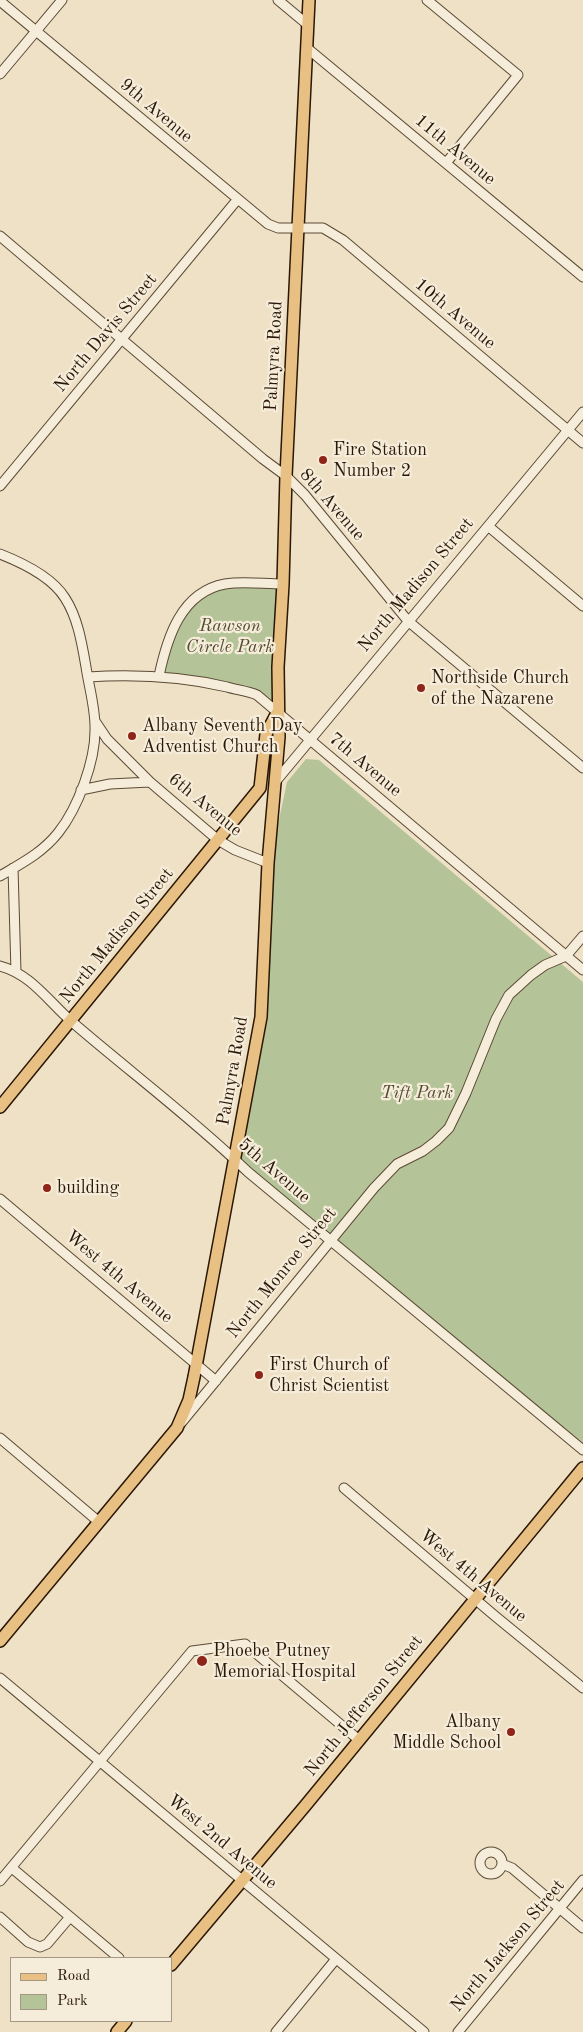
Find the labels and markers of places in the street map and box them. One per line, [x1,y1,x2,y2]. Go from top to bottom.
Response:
place label: Fire Station Number 2 [333,439,427,482]
marker: Fire Station Number 2 [317,454,329,466]
place label: Northside Church of the Nazarene [431,667,569,710]
marker: Northside Church of the Nazarene [415,682,427,694]
place label: Albany Seventh Day Adventist Church [142,715,302,758]
marker: Albany Seventh Day Adventist Church [126,730,138,742]
place label: building [57,1177,119,1199]
marker: building [41,1182,53,1194]
place label: First Church of Christ Scientist [269,1354,389,1396]
marker: First Church of Christ Scientist [253,1369,265,1381]
place label: Phoebe Putney Memorial Hospital [213,1640,356,1682]
marker: Phoebe Putney Memorial Hospital [195,1654,209,1668]
place label: Albany Middle School [393,1711,501,1754]
marker: Albany Middle School [505,1726,517,1738]

